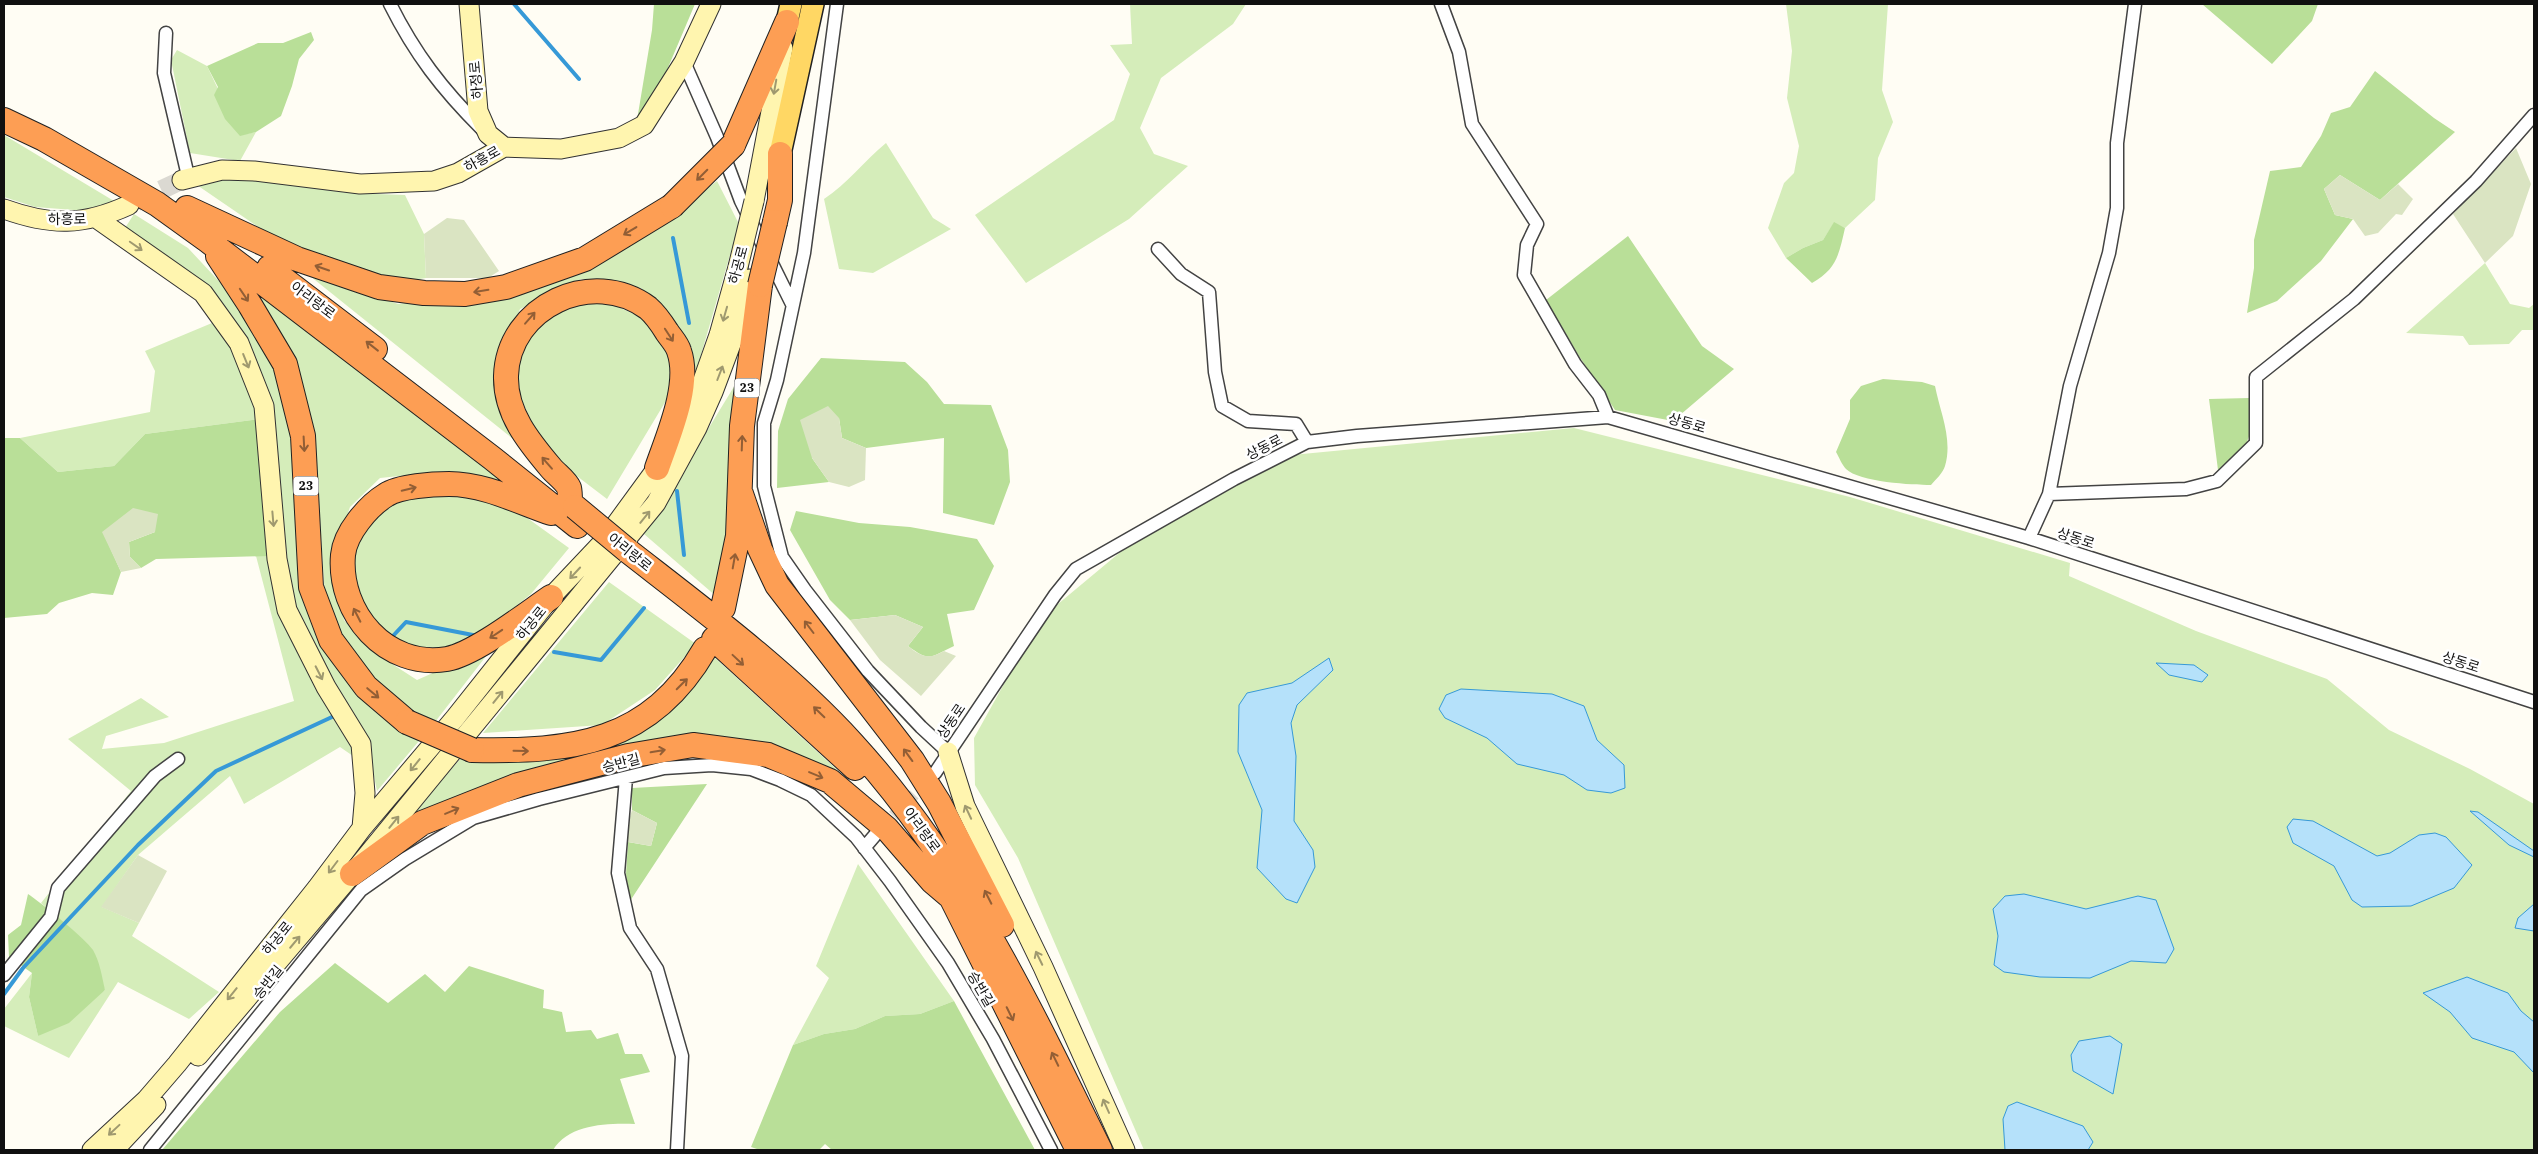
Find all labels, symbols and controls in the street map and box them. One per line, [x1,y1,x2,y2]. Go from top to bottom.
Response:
street label: 하정로 [465,60,487,100]
one-way arrow [770,79,780,95]
street label: 하흥로 [461,142,503,176]
one-way arrow [696,169,708,181]
street label: 하흥로 [48,210,87,228]
one-way arrow [624,227,638,237]
one-way arrow [129,241,143,251]
street label: 하공로 [724,244,752,286]
one-way arrow [315,263,330,272]
street label: 아리랑로 [287,277,339,323]
one-way arrow [473,287,489,297]
one-way arrow [239,288,249,302]
one-way arrow [720,306,730,322]
one-way arrow [525,312,536,325]
one-way arrow [664,327,674,341]
one-way arrow [366,341,379,352]
one-way arrow [242,353,252,368]
one-way arrow [716,366,725,382]
road number: 23 [734,378,760,398]
street label: 상동로 [1666,409,1708,437]
street label: 상동로 [1243,430,1285,464]
one-way arrow [737,435,746,451]
one-way arrow [299,436,308,452]
one-way arrow [541,456,552,469]
road number: 23 [294,476,318,496]
one-way arrow [400,484,416,493]
one-way arrow [269,511,278,527]
one-way arrow [639,511,650,524]
street label: 상동로 [2055,523,2097,553]
street label: 아리랑로 [604,529,656,575]
one-way arrow [729,553,739,569]
one-way arrow [569,566,581,578]
street label: 하공로 [512,602,550,644]
one-way arrow [352,608,361,623]
one-way arrow [804,620,814,634]
one-way arrow [489,629,503,639]
street label: 상동로 [2440,647,2482,677]
one-way arrow [731,654,744,666]
one-way arrow [315,665,324,680]
one-way arrow [675,678,688,690]
one-way arrow [366,688,379,699]
one-way arrow [492,691,503,704]
street label: 상동로 [933,700,969,742]
one-way arrow [814,706,826,718]
one-way arrow [650,745,666,755]
one-way arrow [512,746,528,756]
one-way arrow [903,748,913,762]
street label: 승반길 [600,749,642,777]
one-way arrow [410,758,421,771]
one-way arrow [808,771,823,780]
street label: 아리랑로 [900,804,944,856]
one-way arrow [962,804,972,819]
one-way arrow [444,805,459,815]
one-way arrow [389,816,400,829]
one-way arrow [327,860,338,873]
one-way arrow [983,890,992,905]
street label: 하공로 [258,917,296,959]
one-way arrow [289,935,301,948]
one-way arrow [1033,951,1043,966]
street label: 승반길 [249,961,287,1003]
street label: 승반길 [964,968,998,1010]
one-way arrow [226,988,237,1001]
one-way arrow [1005,1007,1015,1022]
one-way arrow [1050,1052,1060,1067]
one-way arrow [1100,1099,1110,1114]
one-way arrow [107,1124,120,1136]

